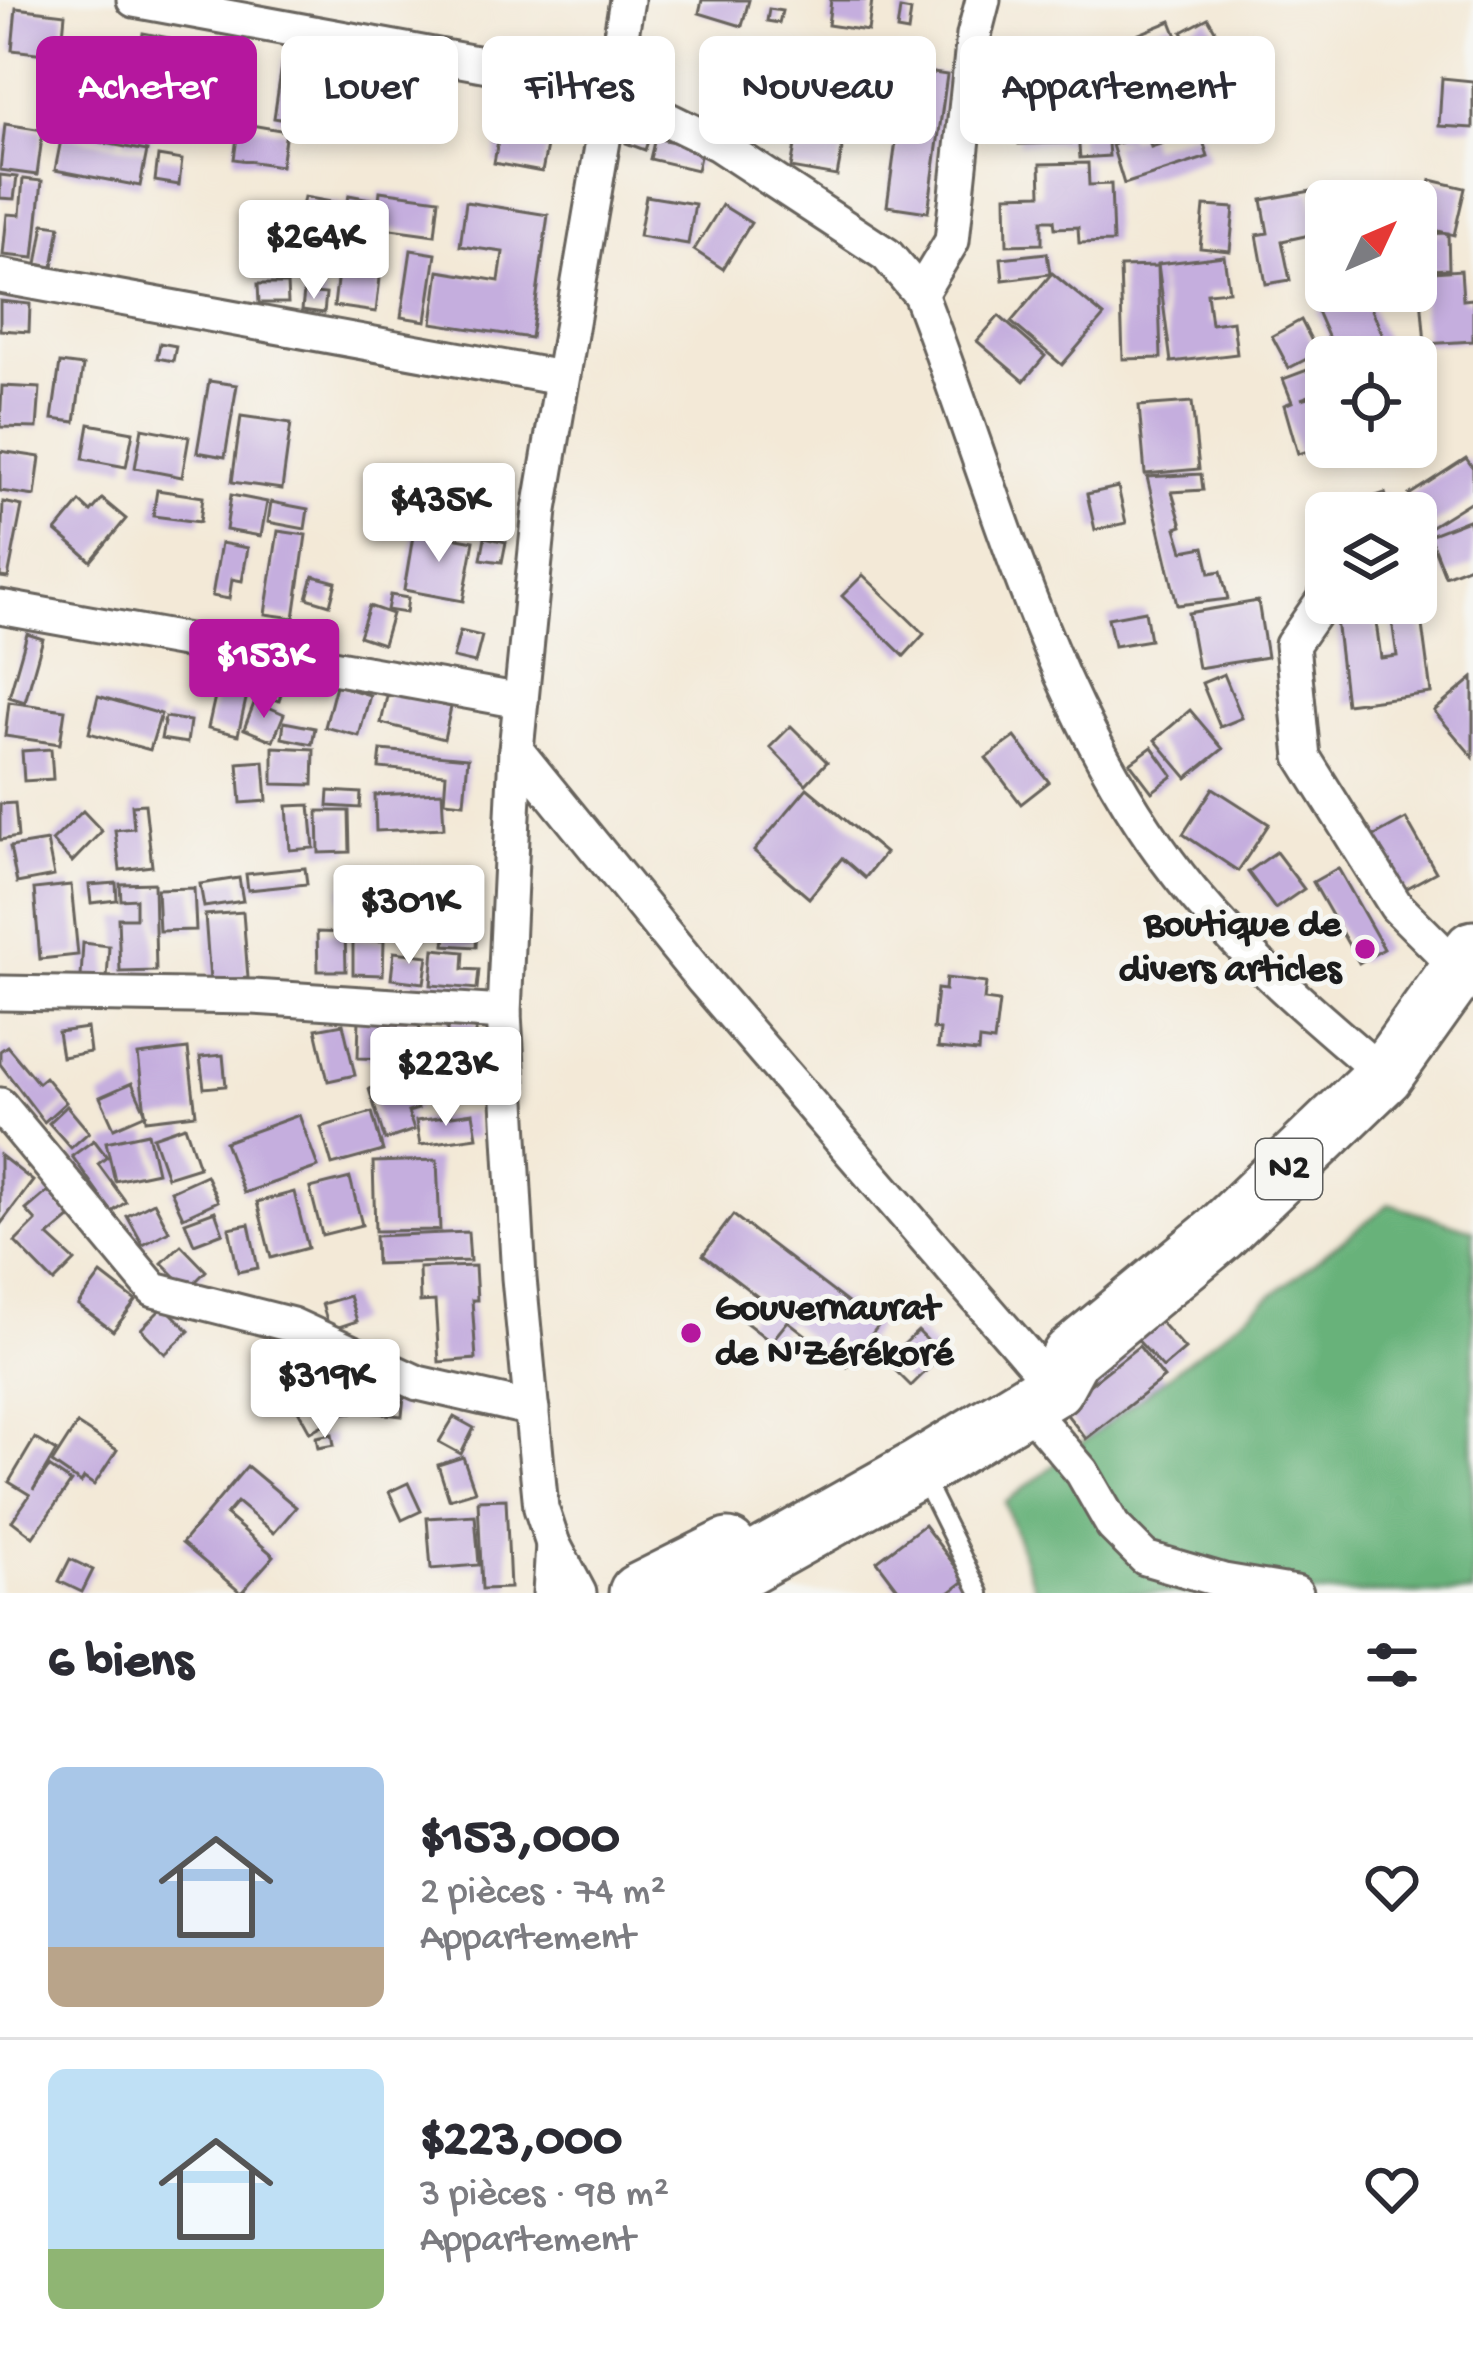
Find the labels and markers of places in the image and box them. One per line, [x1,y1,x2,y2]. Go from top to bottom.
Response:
pin: $264K [230,200,398,302]
pin: $435K [355,463,523,565]
pin: $153K [180,619,348,721]
pin: $301K [325,865,493,967]
place label: Boutique de divers articles [1119,904,1343,995]
marker: Boutique de divers articles [1352,936,1378,962]
pin: $223K [362,1027,530,1129]
place label: Gouvernaurat de N'Zérékoré [715,1288,955,1379]
marker: Gouvernaurat de N'Zérékoré [678,1320,704,1346]
pin: $319K [241,1339,409,1441]

